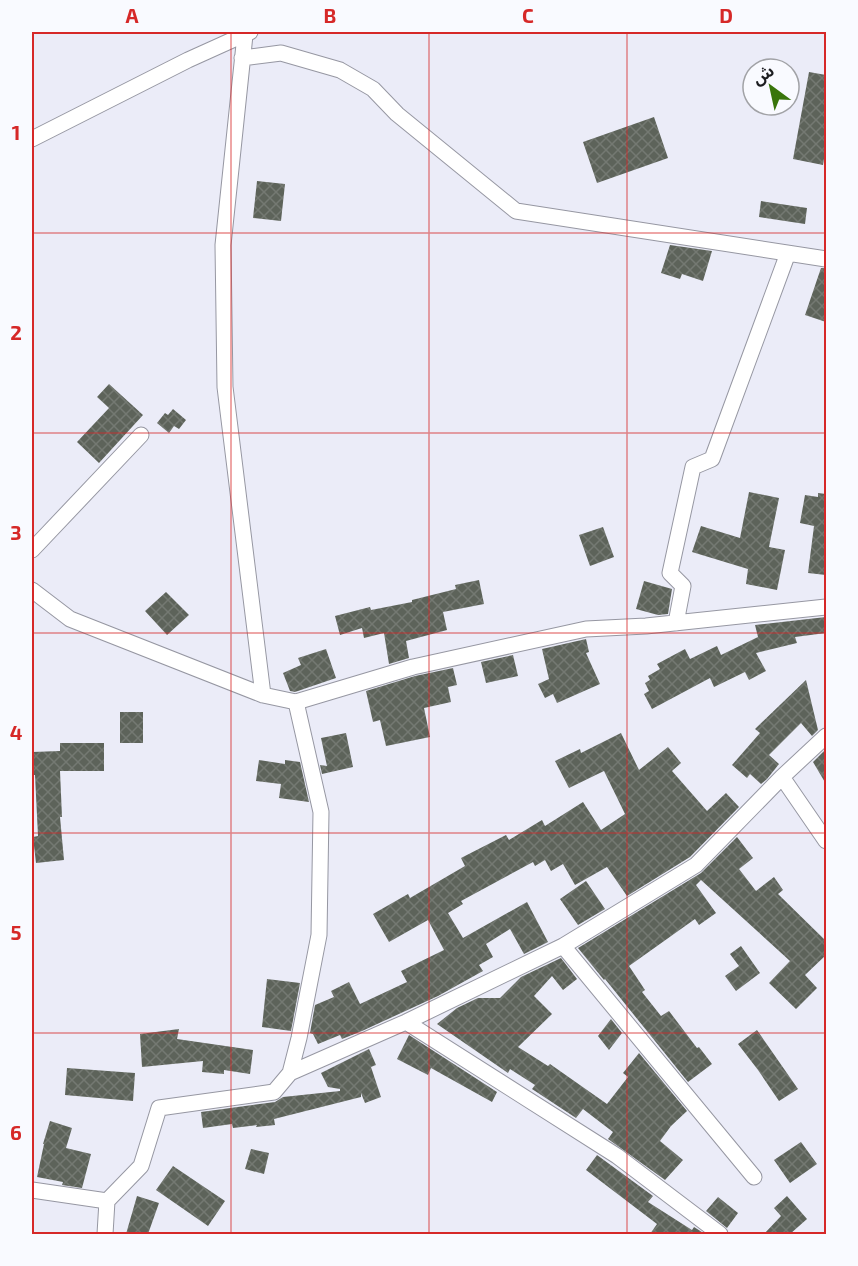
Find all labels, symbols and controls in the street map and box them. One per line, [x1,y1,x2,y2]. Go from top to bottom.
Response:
text: A [125,3,139,27]
text: B [324,3,336,27]
text: C [522,3,534,27]
text: D [719,3,733,27]
north arrow [741,57,801,117]
text: ش [748,60,778,89]
text: 1 [12,120,20,144]
text: 2 [10,320,22,344]
text: 3 [10,520,22,544]
text: 4 [10,720,23,744]
text: 5 [10,920,22,944]
text: 6 [10,1120,22,1144]

